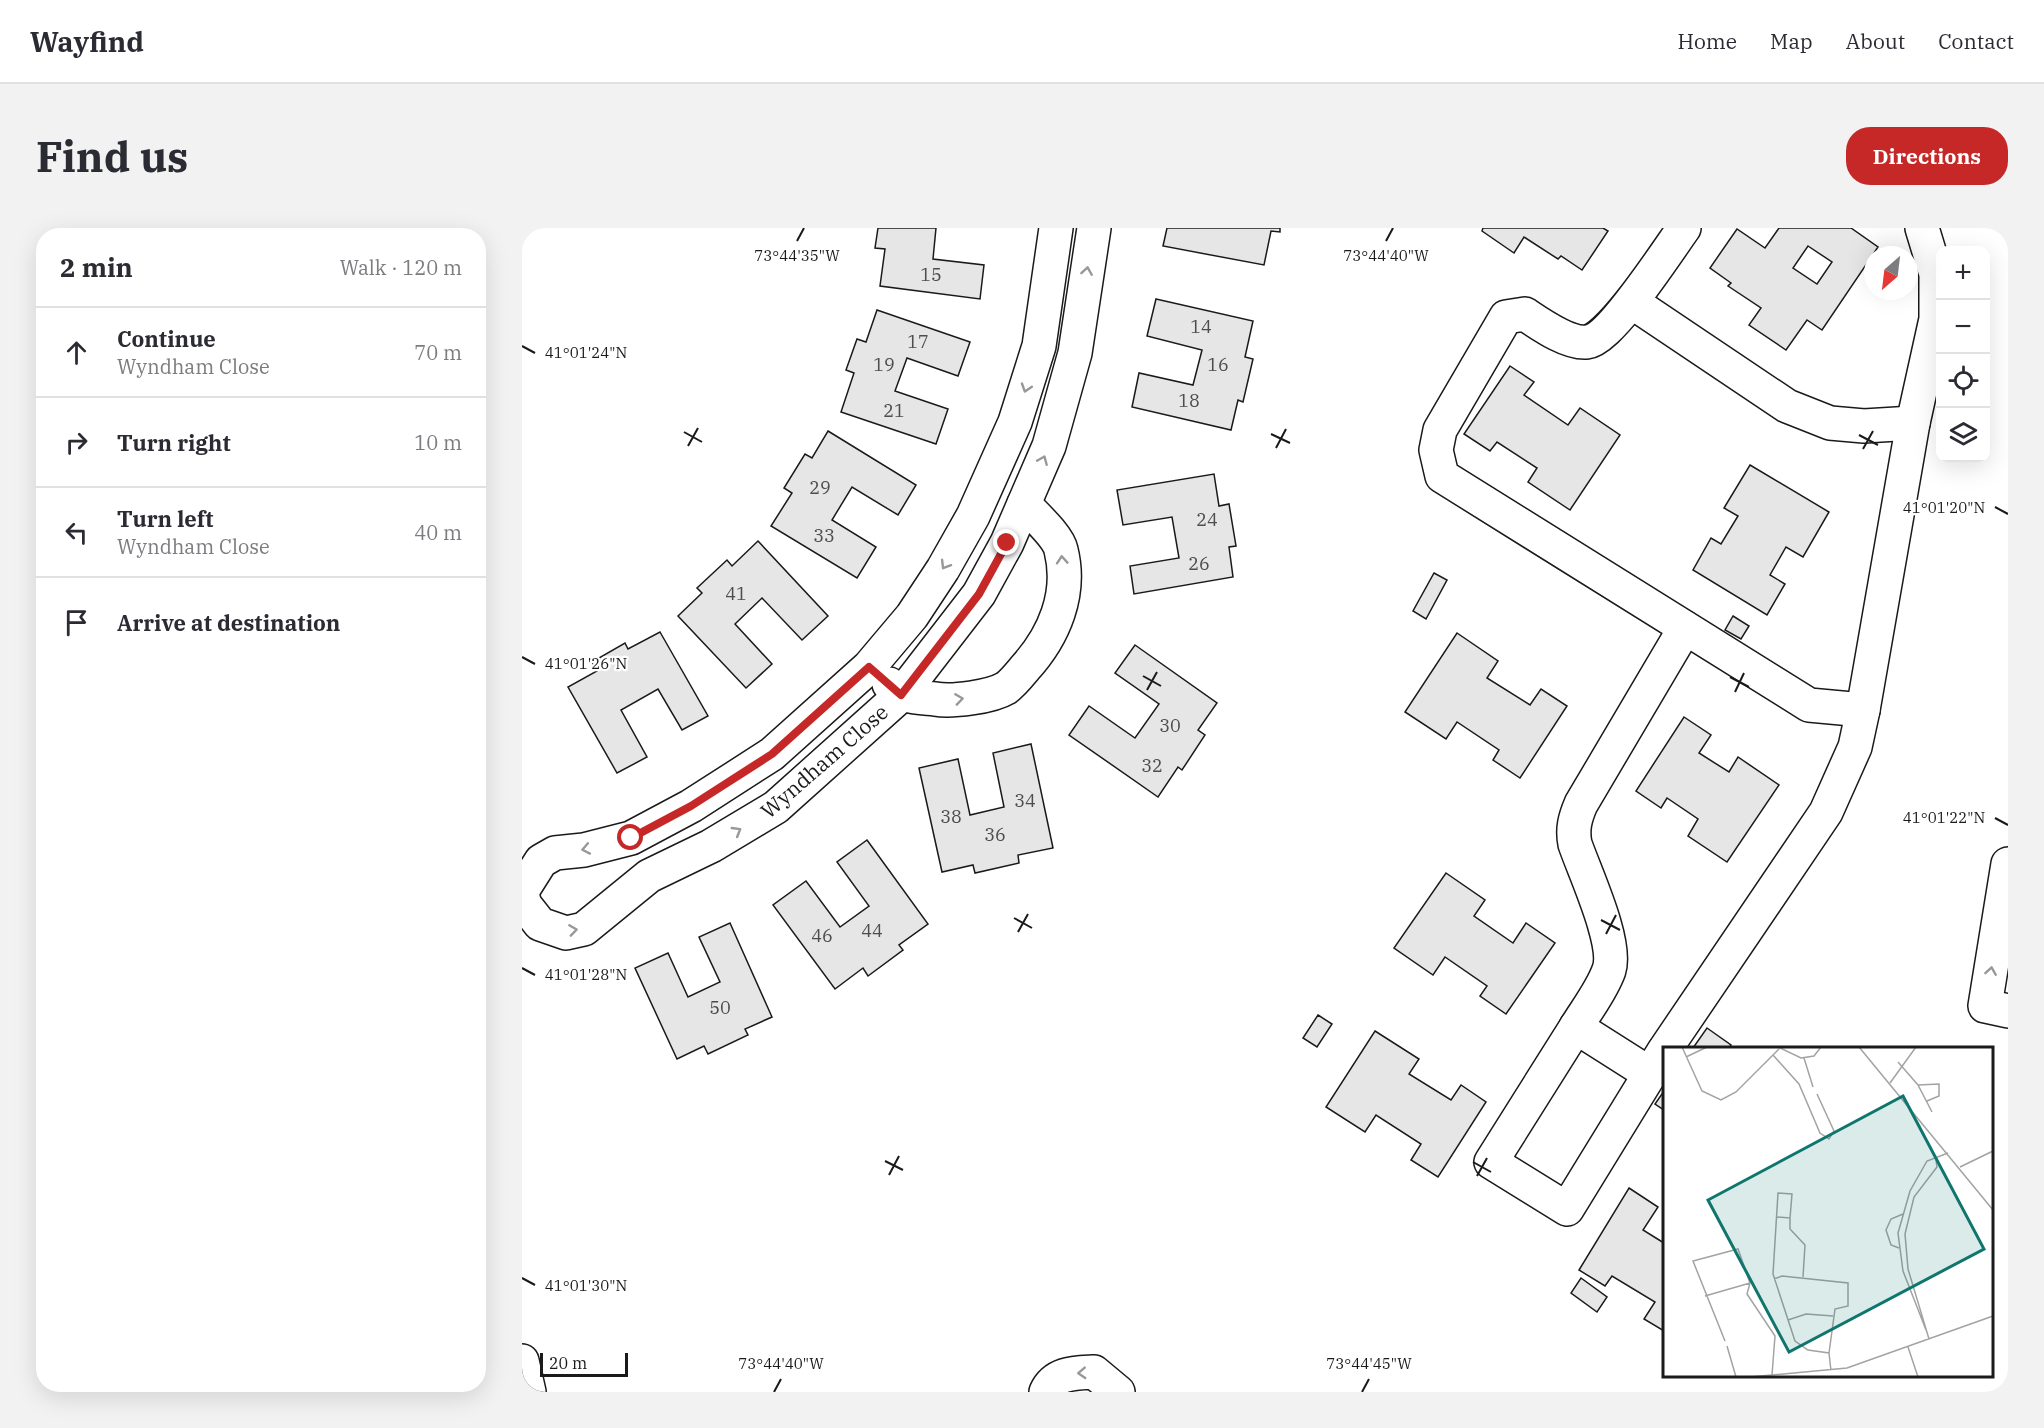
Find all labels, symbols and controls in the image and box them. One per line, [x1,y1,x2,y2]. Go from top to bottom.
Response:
text: Wayfind [30,23,144,60]
text: Home [1677,27,1737,55]
text: Map [1770,27,1813,55]
text: About [1846,27,1905,55]
text: Contact [1938,27,2014,55]
button: Directions [1846,127,2008,185]
text: Find us [36,129,188,184]
text: 73°44'35"W [754,246,840,265]
text: 73°44'40"W [1343,246,1429,265]
north arrow [1864,246,1918,300]
map controls [1936,246,1990,462]
button: + [1936,246,1990,300]
text: 2 min [60,250,133,284]
text: Walk · 120 m [340,254,462,281]
house number: 15 [920,263,942,286]
one-way arrow [1081,267,1093,276]
button: − [1936,300,1990,354]
house number: 14 [1190,315,1212,338]
text: Continue [117,324,216,353]
house number: 17 [907,330,929,353]
icon: ahead [60,336,93,369]
text: 70 m [414,339,462,366]
text: 41°01'24"N [545,343,627,362]
text: Wyndham Close [117,353,270,380]
house number: 19 [873,353,895,376]
house number: 16 [1207,353,1229,376]
button: locate [1936,354,1990,408]
one-way arrow [1020,382,1033,393]
house number: 18 [1178,389,1200,412]
house number: 21 [883,399,905,422]
button: layers [1936,408,1990,462]
icon: right [60,426,93,459]
text: Turn right [117,428,231,457]
text: 10 m [414,429,462,456]
one-way arrow [1036,456,1048,467]
house number: 29 [809,476,831,499]
text: 41°01'20"N [1903,498,1985,517]
text: Turn left [117,504,213,533]
house number: 24 [1196,508,1218,531]
icon: left [60,516,93,549]
text: 40 m [414,519,462,546]
house number: 33 [813,524,835,547]
route end [993,529,1019,555]
text: Wyndham Close [117,533,270,560]
house number: 26 [1188,552,1210,575]
one-way arrow [1056,555,1069,564]
one-way arrow [941,559,952,569]
house number: 41 [725,582,747,605]
icon: arrive [60,606,93,639]
text: Arrive at destination [117,608,340,637]
text: 41°01'26"N [545,654,627,673]
one-way arrow [954,694,964,706]
street label: Wyndham Close [754,698,894,824]
house number: 30 [1159,714,1181,737]
house number: 32 [1141,754,1163,777]
house number: 34 [1014,789,1036,812]
house number: 38 [940,805,962,828]
text: 41°01'22"N [1903,808,1985,827]
house number: 36 [984,823,1006,846]
route start [617,824,643,850]
one-way arrow [731,826,741,838]
one-way arrow [581,842,591,855]
house number: 44 [861,919,883,942]
house number: 46 [811,924,833,947]
one-way arrow [568,925,577,937]
text: 41°01'28"N [545,965,627,984]
one-way arrow [1984,967,1996,976]
house number: 50 [709,996,731,1019]
inset map [1663,1047,1993,1377]
text: 41°01'30"N [545,1276,627,1295]
scale bar [540,1350,628,1378]
text: 20 m [549,1353,587,1373]
text: 73°44'40"W [738,1354,824,1373]
text: 73°44'45"W [1326,1354,1412,1373]
one-way arrow [1077,1366,1086,1379]

